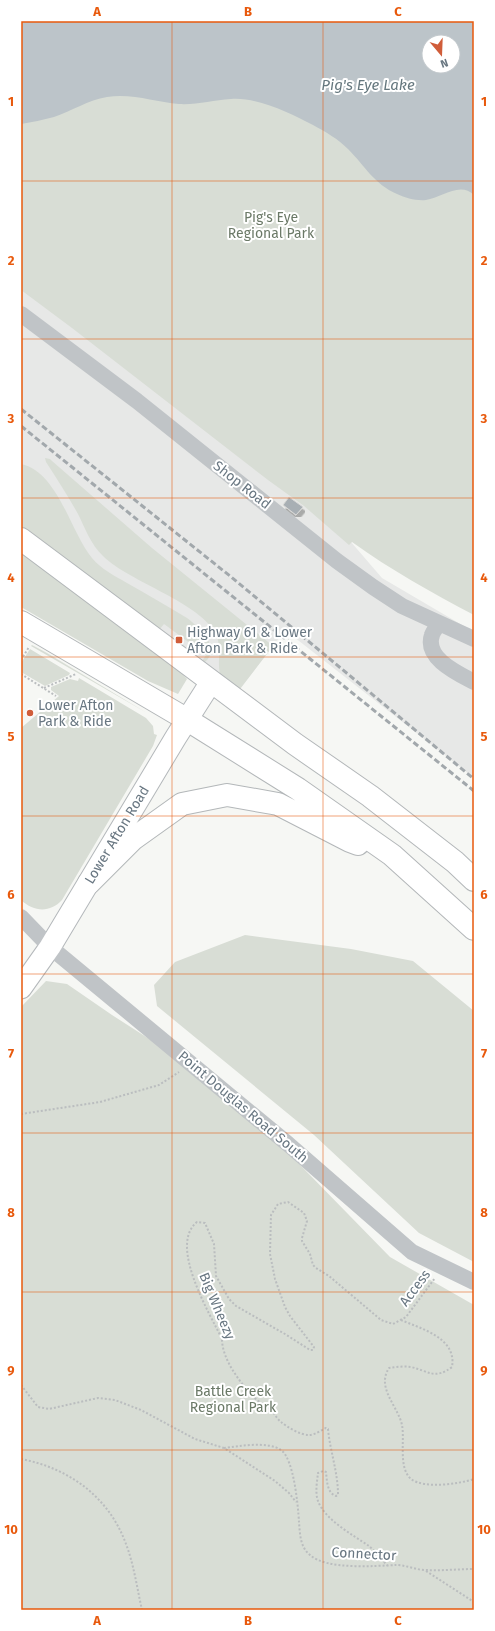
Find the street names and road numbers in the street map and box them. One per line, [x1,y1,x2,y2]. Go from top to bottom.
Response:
street label: Shop Road [210,457,274,513]
street label: Lower Afton Road [81,783,153,887]
street label: Point Douglas Road South [175,1048,311,1166]
street label: Access [396,1266,435,1310]
street label: Big Wheezy [195,1270,239,1342]
street label: Connector [331,1544,397,1564]

